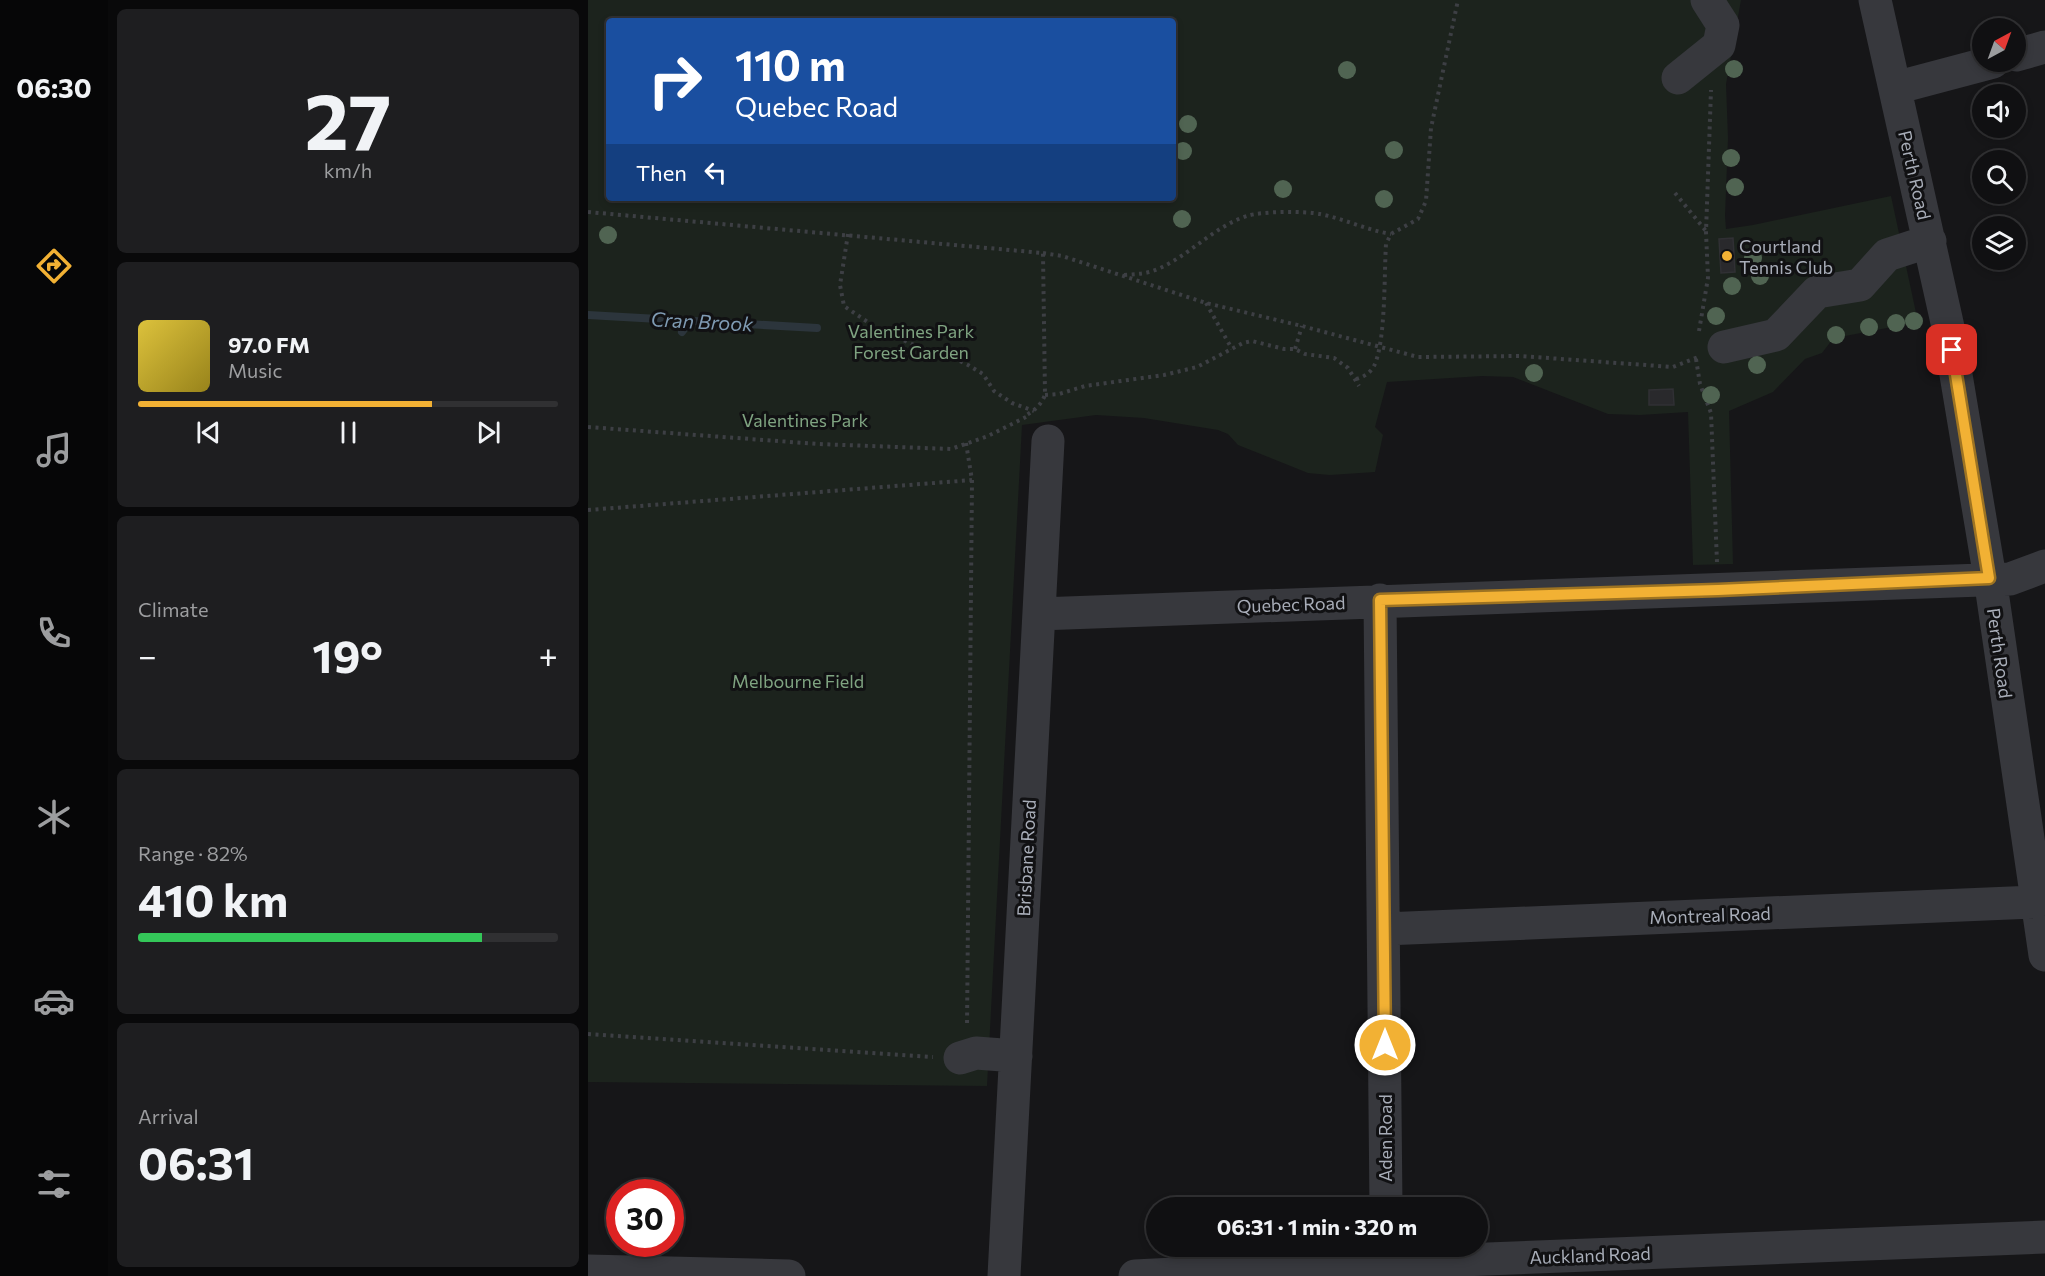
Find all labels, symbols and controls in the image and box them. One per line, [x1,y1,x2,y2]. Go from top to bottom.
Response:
north arrow [1972,18,2026,72]
map controls [1972,18,2026,270]
text: 110 m [735,38,846,90]
icon: right [636,42,714,120]
text: 06:30 [16,71,92,104]
text: 27 [305,71,391,166]
button: sound [1972,84,2026,138]
text: Quebec Road [735,90,898,123]
street label: Perth Road [1894,128,1936,222]
button: search [1972,150,2026,204]
icon: left [699,156,732,189]
text: km/h [324,158,372,182]
text: Then [636,159,687,186]
button: layers [1972,216,2026,270]
place label: Courtland Tennis Club [1739,235,1833,278]
icon: directions [33,245,75,287]
marker: Courtland Tennis Club [1720,249,1734,263]
water label: Cran Brook [650,306,755,336]
park label: Valentines Park Forest Garden [848,320,974,363]
pin [1926,324,1977,375]
text: 97.0 FM [228,331,310,358]
icon: arrive [1935,333,1968,366]
text: Music [228,358,282,382]
park label: Valentines Park [742,409,868,431]
icon: previous [192,416,225,449]
icon: pause [332,416,365,449]
icon: next [472,416,505,449]
icon: music [33,429,75,471]
street label: Quebec Road [1236,591,1346,617]
text: Climate [138,597,208,621]
street label: Perth Road [1983,606,2017,700]
icon: phone [33,612,75,654]
text: 19° [312,627,383,682]
text: − [138,634,157,675]
text: + [539,634,558,675]
park label: Melbourne Field [732,670,864,692]
icon: climate [33,796,75,838]
street label: Brisbane Road [1012,799,1040,917]
text: Range · 82% [138,841,248,865]
text: 410 km [138,871,288,926]
street label: Montreal Road [1649,902,1771,928]
icon: car [33,980,75,1022]
position arrow [1353,1013,1417,1077]
street label: Aden Road [1374,1094,1396,1182]
text: Arrival [138,1104,199,1128]
text: 06:31 [138,1134,254,1189]
icon: filters [33,1163,75,1205]
speed limit sign: 30 [606,1179,684,1257]
text: 06:31 · 1 min · 320 m [1217,1213,1417,1240]
street label: Auckland Road [1529,1242,1651,1268]

